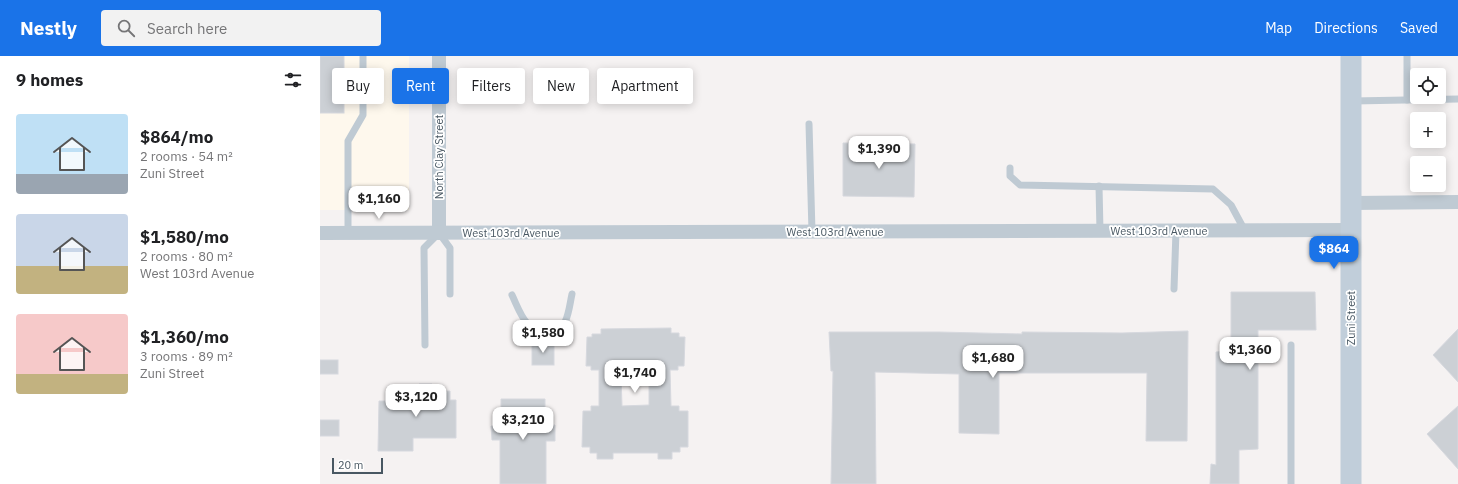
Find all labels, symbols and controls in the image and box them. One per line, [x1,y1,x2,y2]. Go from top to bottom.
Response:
search box [101,10,381,46]
text: Nestly [20,16,77,40]
icon: search [115,17,137,39]
text: Search here [147,19,227,38]
text: Map [1265,19,1292,37]
text: Directions [1314,19,1378,37]
text: Saved [1400,19,1438,37]
chip: Buy [332,68,384,104]
chip: Rent [392,68,449,104]
chip: Filters [457,68,525,104]
chip: New [533,68,589,104]
chip: Apartment [597,68,693,104]
map controls [1410,68,1446,192]
button: locate [1410,68,1446,104]
text: 9 homes [16,69,83,91]
icon: filters [282,69,304,91]
button: + [1410,112,1446,148]
street label: North Clay Street [432,115,446,199]
text: $864/mo [140,126,213,148]
icon: home [48,130,96,178]
pin: $1,390 [846,136,912,170]
text: $1,390 [857,140,901,157]
text: 2 rooms · 54 m² [140,148,233,165]
button: − [1410,156,1446,192]
text: Zuni Street [140,165,204,182]
pin: $1,160 [346,186,412,220]
text: $1,160 [357,190,401,207]
street label: West 103rd Avenue [1111,224,1207,238]
street label: West 103rd Avenue [787,225,883,239]
text: $1,580/mo [140,226,229,248]
street label: West 103rd Avenue [463,226,559,240]
icon: home [48,230,96,278]
pin: $864 [1310,236,1358,270]
text: $864 [1318,240,1350,257]
text: 2 rooms · 80 m² [140,248,233,265]
text: West 103rd Avenue [140,265,255,282]
street label: Zuni Street [1344,291,1358,345]
pin: $1,580 [510,320,576,354]
text: $1,580 [521,324,565,341]
text: $1,360/mo [140,326,229,348]
icon: home [48,330,96,378]
pin: $1,360 [1217,337,1283,371]
text: $1,360 [1228,341,1272,358]
pin: $1,680 [960,345,1026,379]
text: 3 rooms · 89 m² [140,348,233,365]
text: $1,680 [971,349,1015,366]
pin: $1,740 [602,360,668,394]
text: $1,740 [613,364,657,381]
text: Zuni Street [140,365,204,382]
pin: $3,120 [383,384,449,418]
text: $3,120 [394,388,438,405]
pin: $3,210 [490,407,556,441]
text: $3,210 [501,411,545,428]
scale bar [332,456,383,475]
text: 20 m [338,458,363,472]

